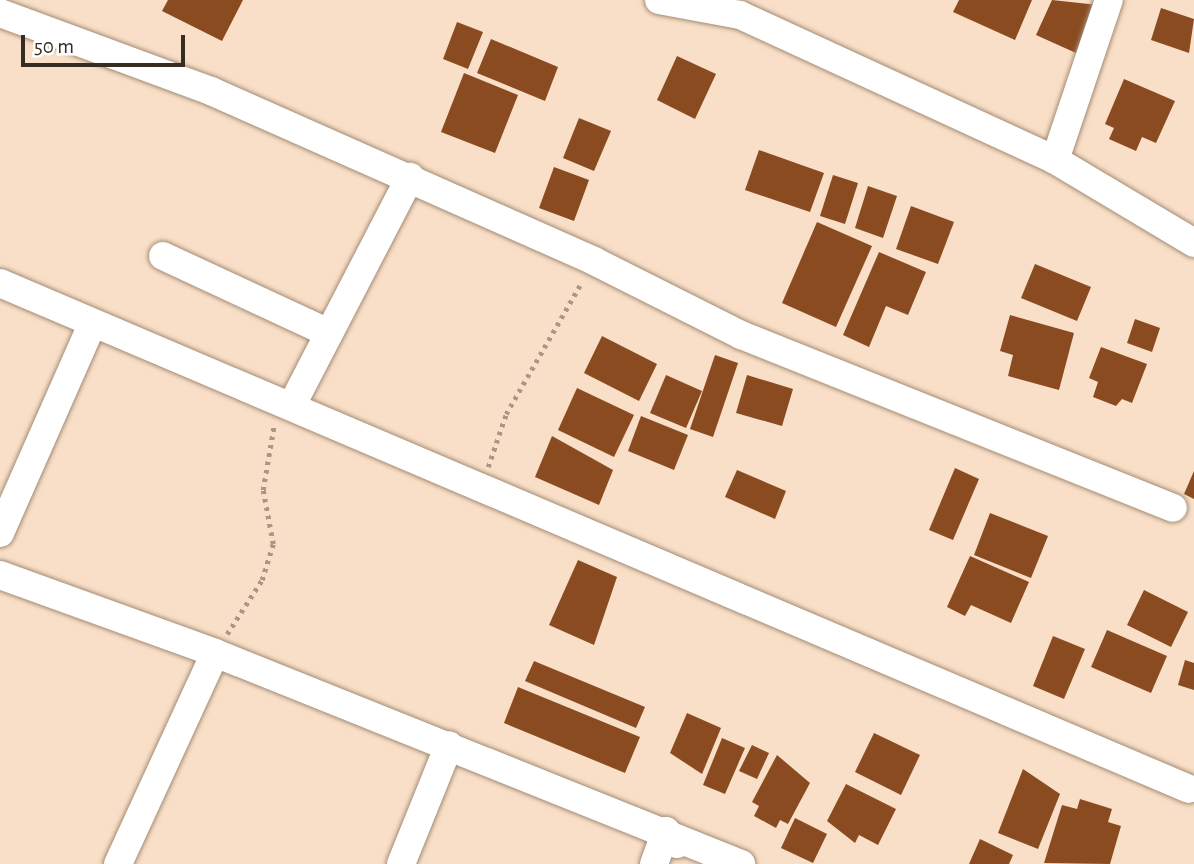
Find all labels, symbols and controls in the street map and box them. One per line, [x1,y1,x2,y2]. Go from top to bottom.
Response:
scale bar [24,21,189,65]
text: 50 m [34,36,74,57]

